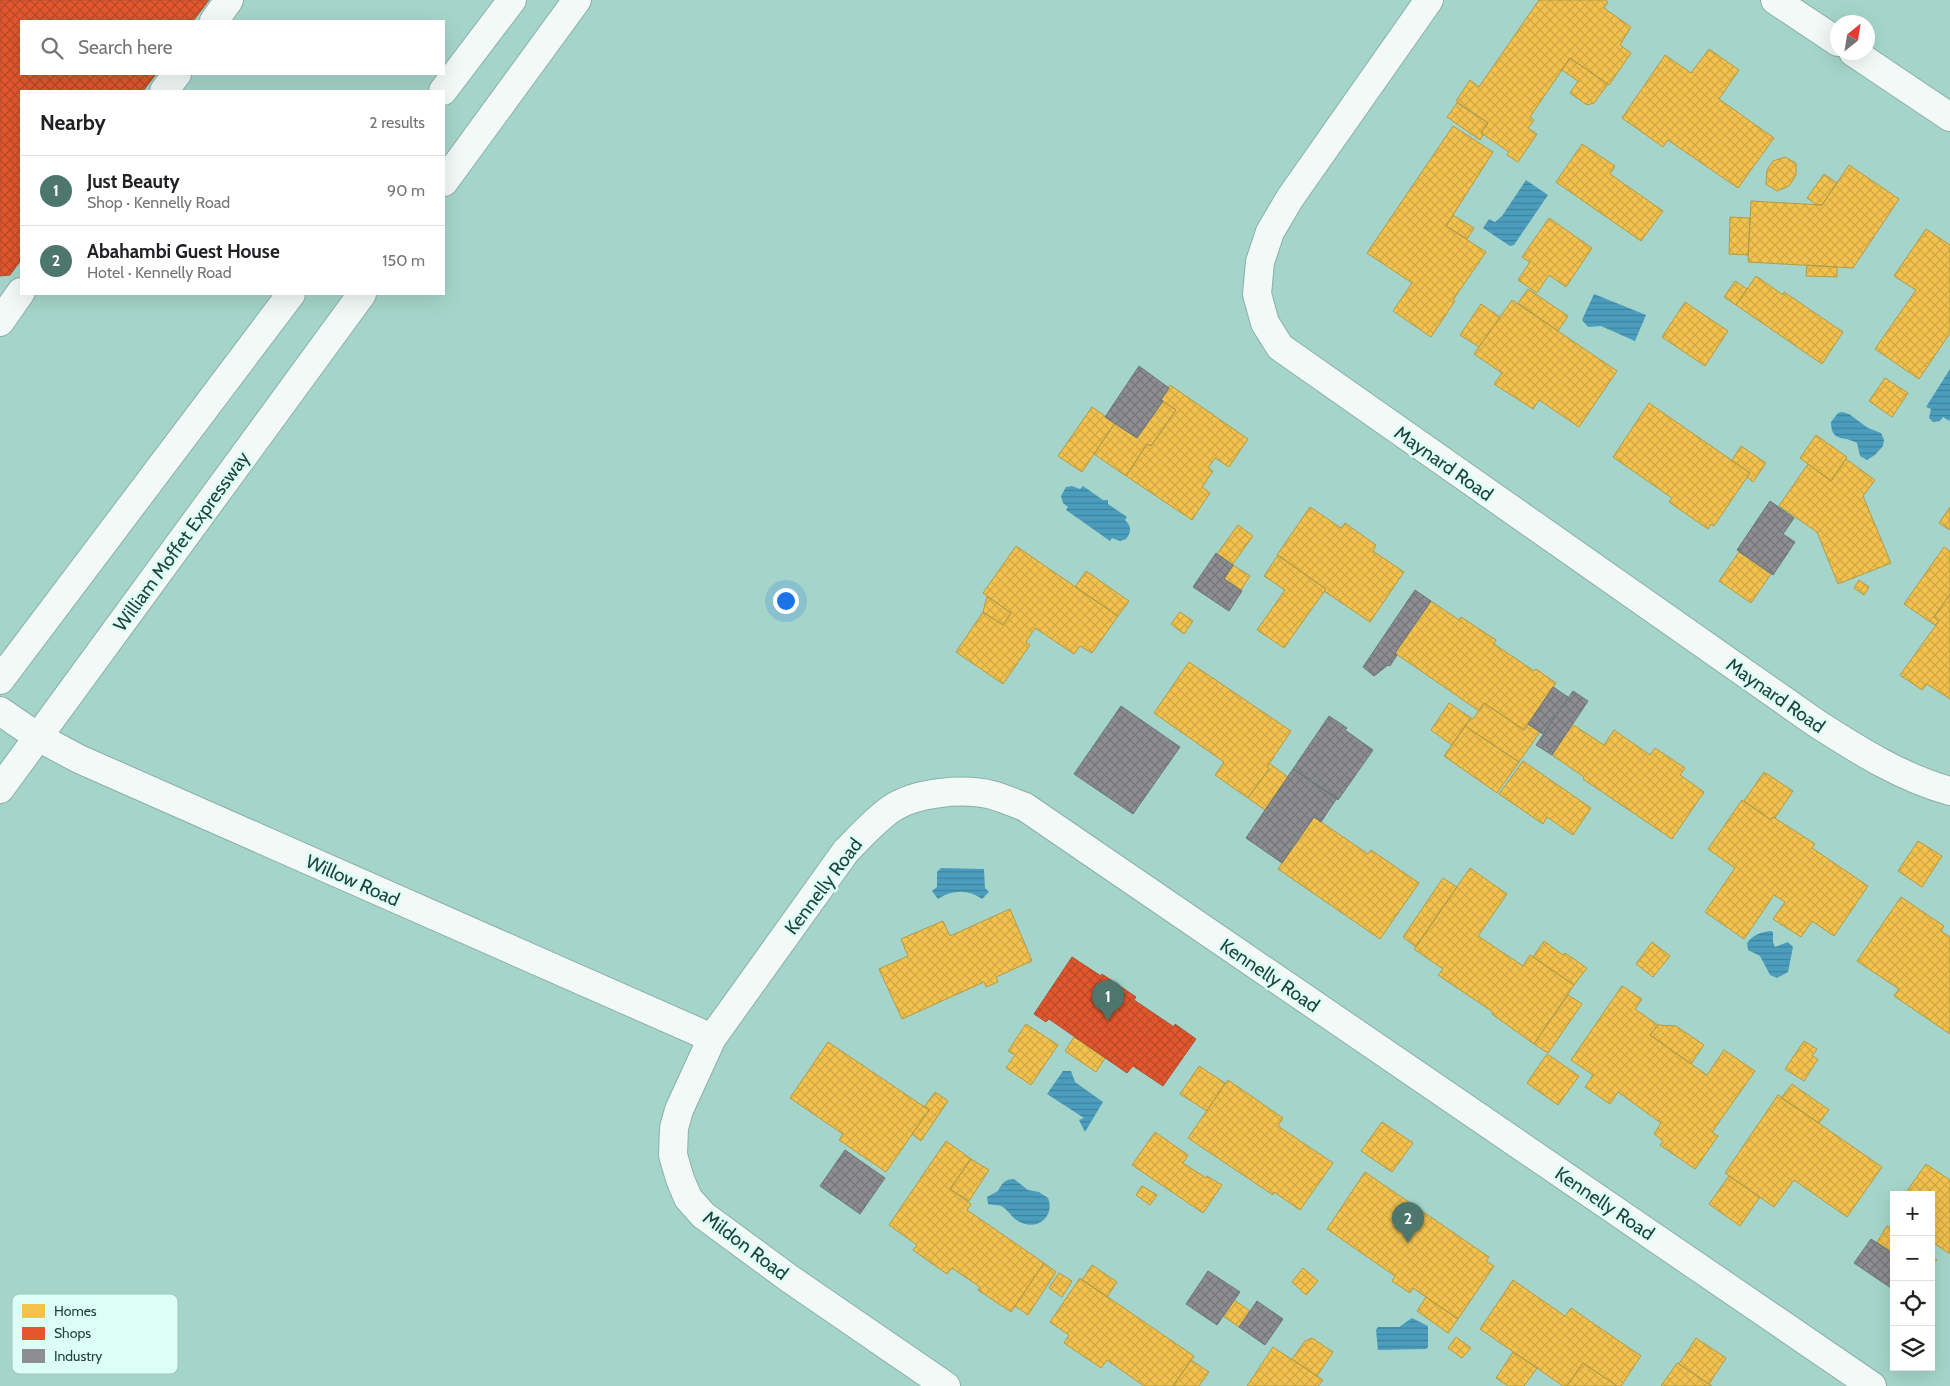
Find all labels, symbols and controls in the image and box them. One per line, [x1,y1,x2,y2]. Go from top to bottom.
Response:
north arrow [1830,15,1875,60]
search box [20,20,445,75]
icon: search [38,34,66,62]
text: Search here [78,36,172,59]
text: Nearby [40,110,106,135]
text: 2 results [369,113,425,132]
text: Just Beauty [87,170,180,193]
text: 1 [53,181,59,200]
text: 90 m [387,181,425,200]
text: Shop · Kennelly Road [87,193,230,212]
text: Abahambi Guest House [87,240,280,263]
text: 2 [52,251,60,270]
text: 150 m [382,251,425,270]
text: Hotel · Kennelly Road [87,263,232,282]
street label: Maynard Road [1390,421,1497,506]
street label: William Moffet Expressway [108,447,255,636]
your location [773,588,799,614]
street label: Maynard Road [1722,653,1829,738]
street label: Kennelly Road [780,834,867,939]
street label: Willow Road [302,850,403,911]
street label: Kennelly Road [1216,934,1324,1017]
pin: 1 [1092,980,1124,1021]
street label: Kennelly Road [1551,1162,1659,1245]
map controls [1890,1191,1935,1371]
button: + [1890,1191,1935,1236]
pin: 2 [1392,1202,1424,1243]
street label: Mildon Road [699,1206,793,1285]
button: − [1890,1236,1935,1281]
button: locate [1890,1281,1935,1326]
legend [12,1294,178,1374]
text: Homes [54,1302,97,1320]
text: Shops [54,1324,91,1342]
button: layers [1890,1326,1935,1371]
text: Industry [54,1347,102,1365]

